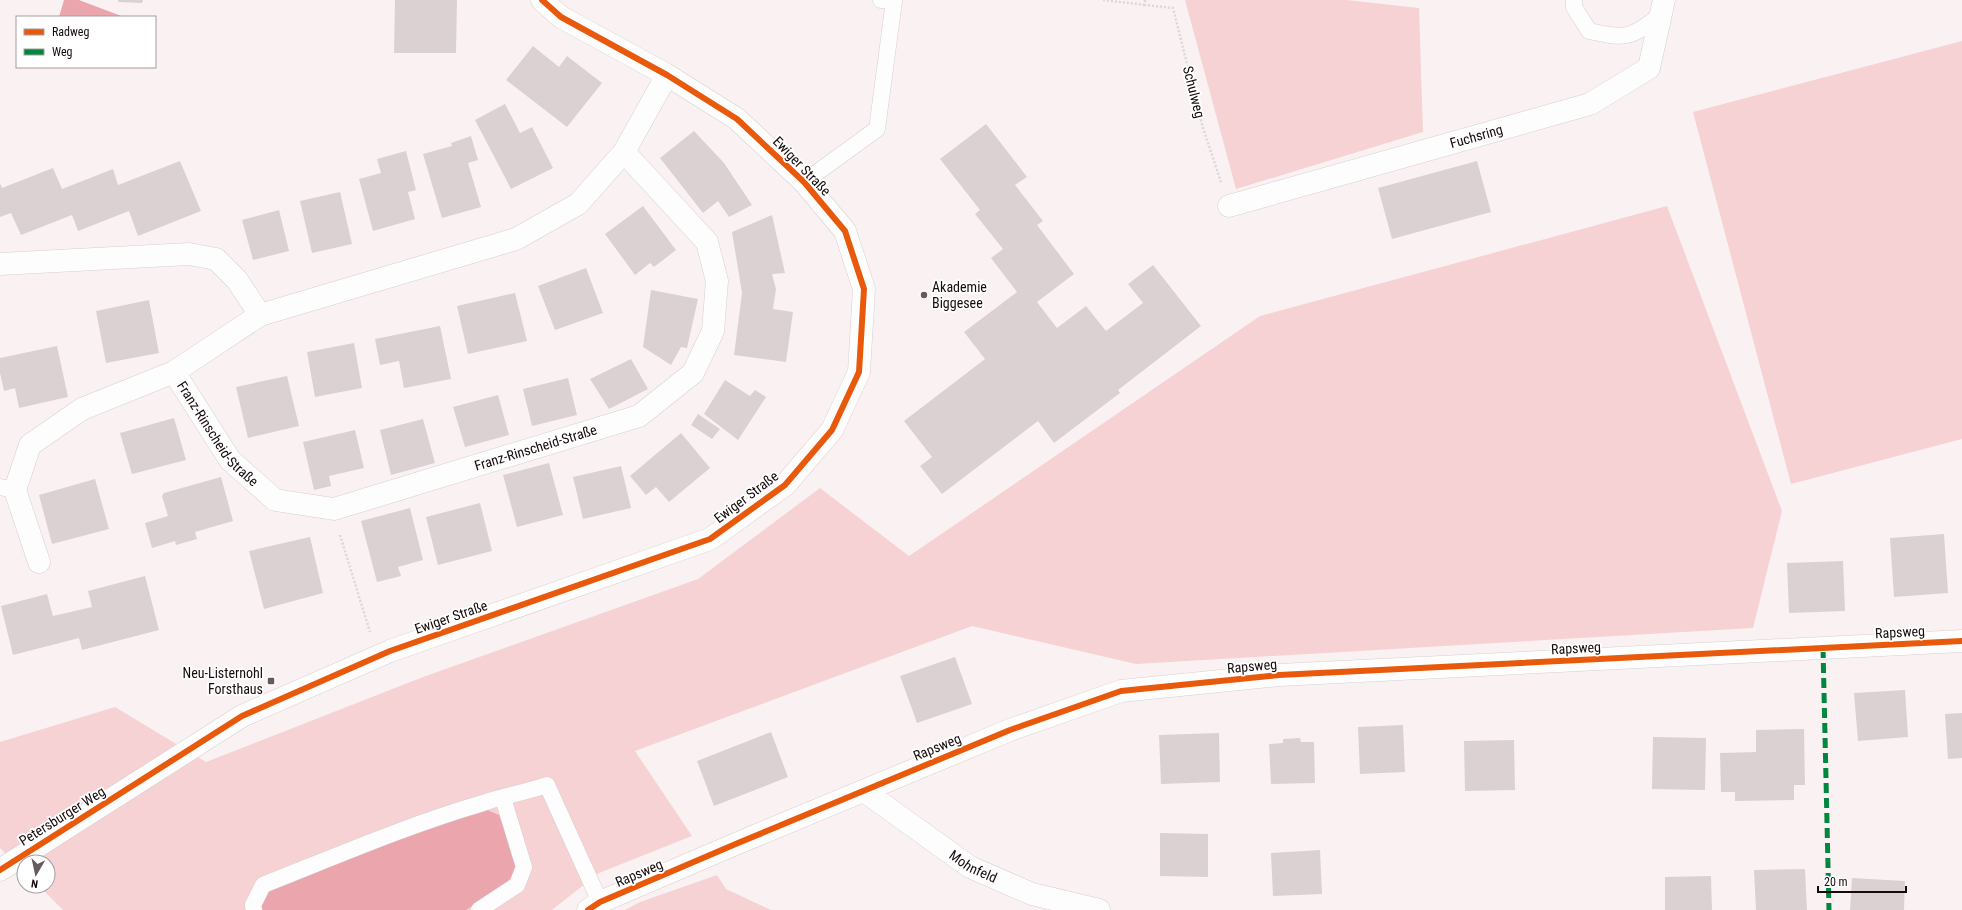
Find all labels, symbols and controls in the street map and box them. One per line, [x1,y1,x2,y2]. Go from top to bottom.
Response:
legend [16,16,156,68]
text: Radweg [52,25,89,39]
text: Weg [52,45,73,59]
street label: Schulweg [1180,64,1208,120]
street label: Fuchsring [1448,121,1505,151]
street label: Ewiger Straße [770,133,834,199]
place label: Akademie Biggesee [932,279,987,311]
marker: Akademie Biggesee [919,290,929,300]
street label: Franz-Rinscheid-Straße [174,378,262,490]
street label: Franz-Rinscheid-Straße [473,421,599,474]
street label: Ewiger Straße [711,467,782,526]
street label: Ewiger Straße [412,597,490,637]
street label: Rapsweg [1875,623,1925,641]
street label: Rapsweg [1551,639,1601,657]
street label: Rapsweg [1226,656,1278,676]
place label: Neu-Listernohl Forsthaus [183,665,263,697]
marker: Neu-Listernohl Forsthaus [266,676,276,686]
street label: Rapsweg [911,730,963,764]
street label: Petersburger Weg [16,783,108,849]
street label: Mohnfeld [946,847,999,886]
north arrow [16,854,56,894]
street label: Rapsweg [613,856,665,890]
scale bar [1818,868,1906,894]
text: 20 m [1824,875,1848,889]
text: N [30,876,39,890]

